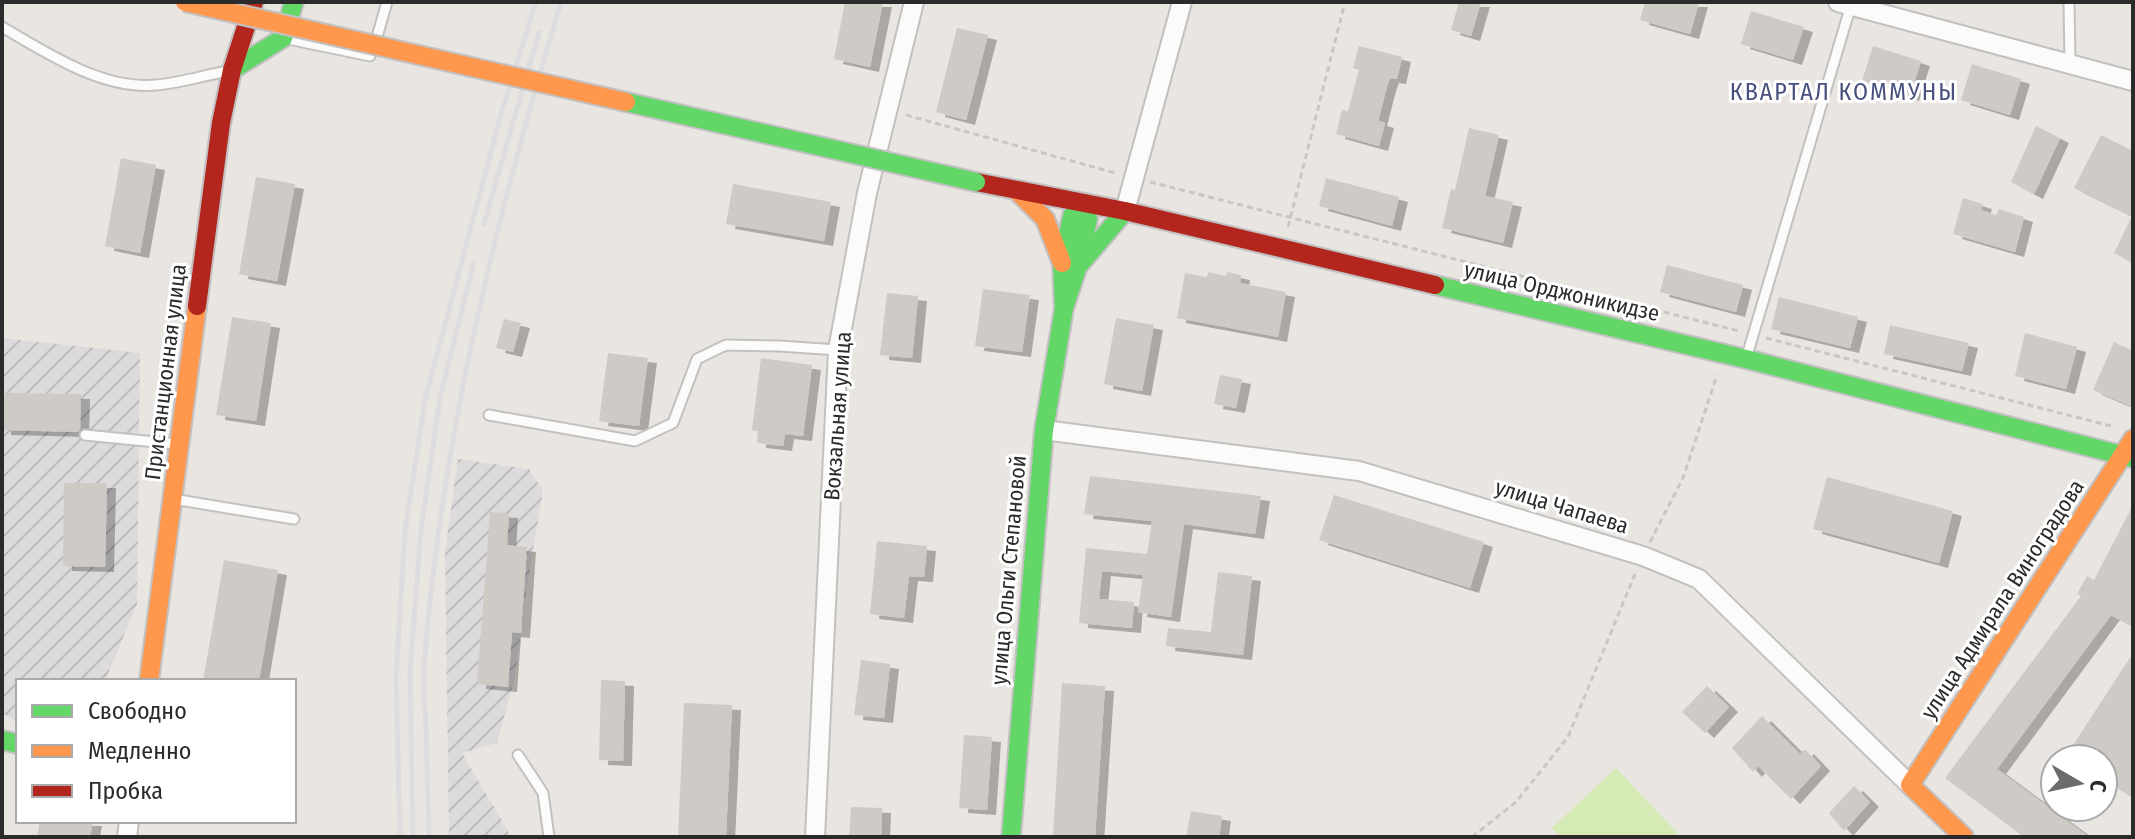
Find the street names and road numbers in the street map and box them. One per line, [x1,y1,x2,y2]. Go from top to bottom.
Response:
street label: улица Орджоникидзе [1462,256,1662,327]
street label: Пристанционная улица [139,263,192,482]
street label: Вокзальная улица [818,331,857,501]
street label: улица Ольги Степановой [985,454,1032,686]
street label: улица Чапаева [1492,473,1632,540]
street label: улица Адмирала Виноградова [1915,475,2090,724]

